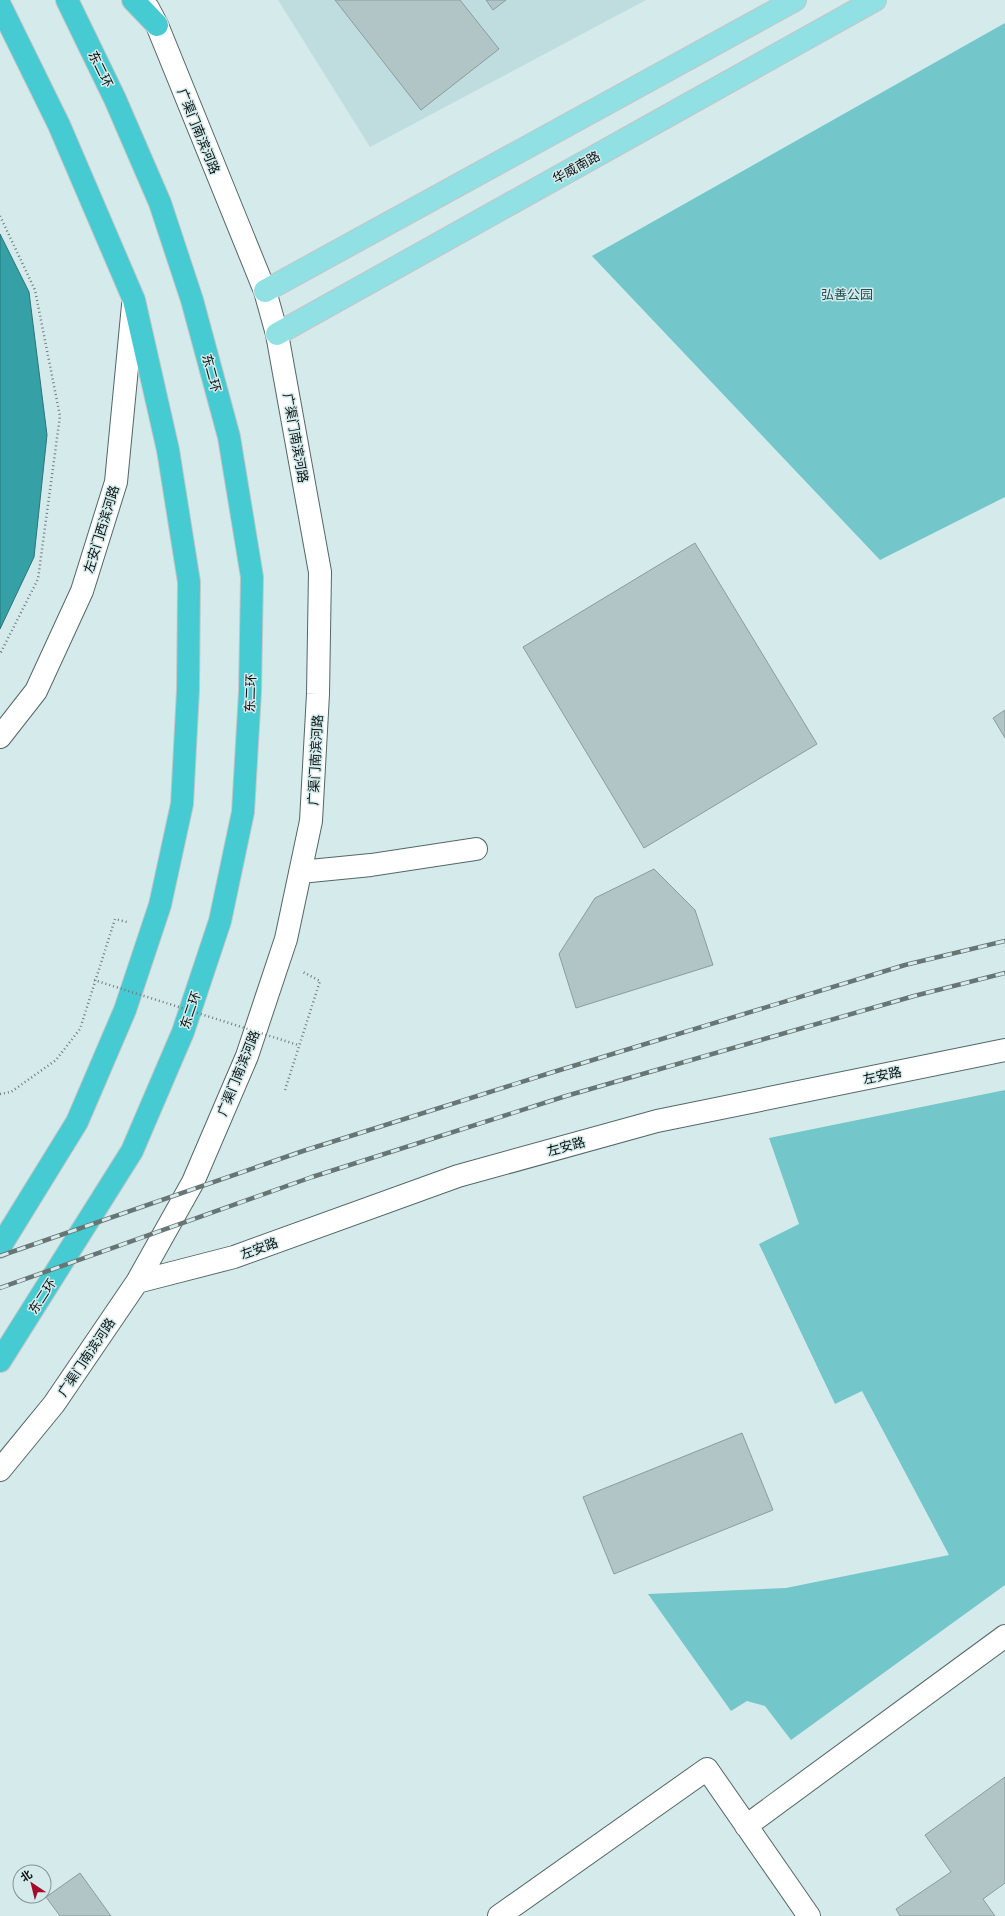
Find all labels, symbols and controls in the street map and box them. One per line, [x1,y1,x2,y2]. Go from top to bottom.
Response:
street label: 东二环 [85,48,117,90]
street label: 广渠门南滨河路 [175,86,223,176]
street label: 华威南路 [549,147,603,187]
park label: 弘善公园 [821,286,873,302]
street label: 东二环 [199,352,225,394]
street label: 广渠门南滨河路 [280,392,312,484]
street label: 左安门西滨河路 [80,483,122,575]
street label: 东二环 [241,673,259,713]
street label: 广渠门南滨河路 [305,714,325,806]
street label: 东二环 [176,989,204,1031]
street label: 广渠门南滨河路 [214,1028,262,1118]
street label: 左安路 [861,1063,903,1087]
street label: 左安路 [545,1133,587,1159]
street label: 左安路 [238,1234,280,1262]
street label: 东二环 [25,1275,59,1317]
street label: 广渠门南滨河路 [54,1315,118,1399]
north arrow [12,1864,52,1904]
text: 北 [18,1867,35,1885]

